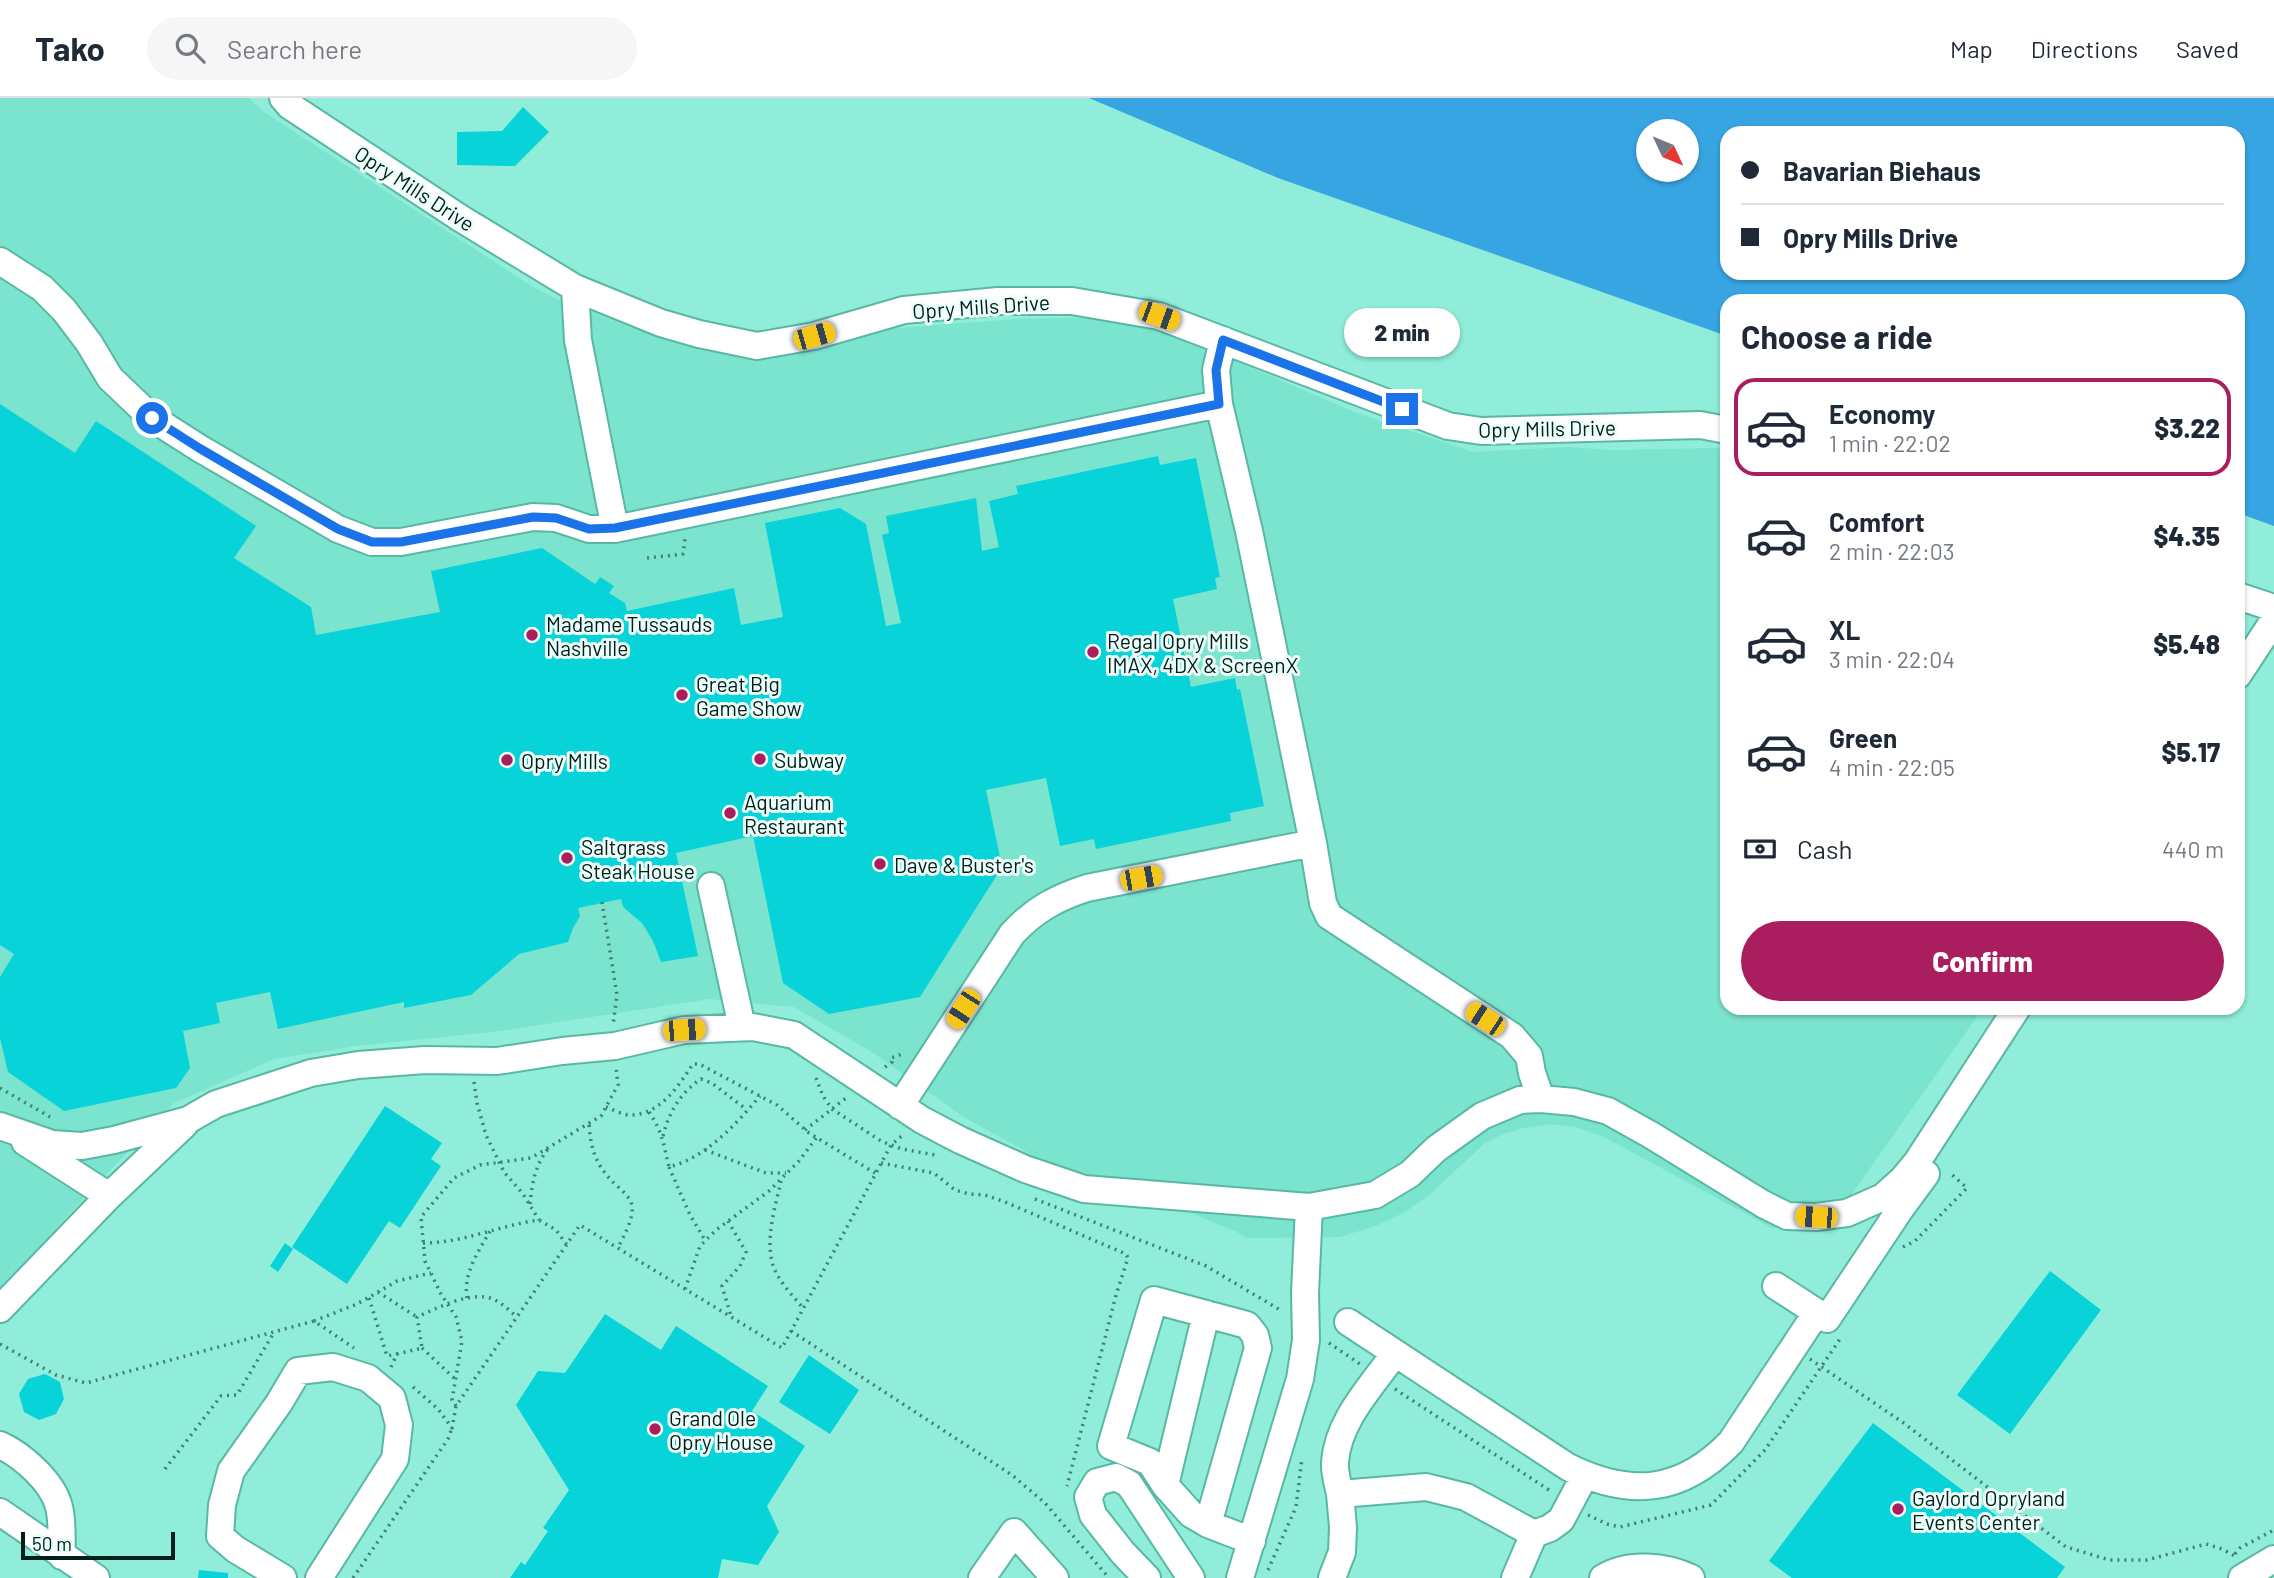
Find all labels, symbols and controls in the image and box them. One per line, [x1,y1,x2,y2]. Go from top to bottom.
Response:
search box [147,17,637,80]
text: Tako [35,28,105,68]
icon: search [171,29,209,67]
text: Search here [227,33,362,64]
text: Map [1950,34,1993,63]
text: Directions [2031,34,2138,63]
text: Saved [2176,34,2239,63]
north arrow [1636,119,1699,182]
map controls [1636,119,1699,182]
street label: Opry Mills Drive [350,140,480,236]
text: Bavarian Biehaus [1783,155,1981,186]
text: Opry Mills Drive [1783,222,1958,253]
street label: Opry Mills Drive [911,289,1051,323]
car [1136,299,1183,333]
callout: 2 min [1344,308,1460,356]
text: Choose a ride [1741,317,1933,355]
text: 2 min [1374,318,1430,346]
car [791,320,838,352]
route end [1386,393,1418,425]
icon: car [1745,396,1808,459]
text: Economy [1829,398,1935,429]
route start [136,402,168,434]
text: $3.22 [2154,412,2220,443]
street label: Opry Mills Drive [1478,414,1616,442]
text: 1 min · 22:02 [1829,429,1951,457]
icon: car [1745,504,1808,567]
text: Comfort [1829,506,1925,537]
text: $4.35 [2153,520,2220,551]
text: 2 min · 22:03 [1829,537,1955,565]
place label: Madame Tussauds Nashville [546,611,712,660]
icon: car [1745,612,1808,675]
text: XL [1829,614,1860,645]
marker: Madame Tussauds Nashville [524,627,540,643]
place label: Regal Opry Mills IMAX, 4DX & ScreenX [1107,628,1298,677]
text: $5.48 [2153,628,2220,659]
marker: Regal Opry Mills IMAX, 4DX & ScreenX [1085,644,1101,660]
text: 3 min · 22:04 [1829,645,1955,673]
place label: Great Big Game Show [696,671,802,720]
marker: Great Big Game Show [674,687,690,703]
icon: car [1745,720,1808,783]
text: Green [1829,722,1897,753]
text: $5.17 [2162,736,2220,767]
place label: Subway [774,747,844,772]
place label: Opry Mills [521,748,608,773]
marker: Subway [752,751,768,767]
marker: Opry Mills [499,752,515,768]
text: 4 min · 22:05 [1829,753,1955,781]
place label: Aquarium Restaurant [744,789,845,838]
marker: Aquarium Restaurant [722,805,738,821]
icon: cash [1741,830,1779,868]
text: Cash [1797,833,1852,864]
place label: Saltgrass Steak House [581,834,695,883]
text: 440 m [2162,835,2224,863]
marker: Saltgrass Steak House [559,850,575,866]
place label: Dave & Buster's [894,852,1034,877]
marker: Dave & Buster's [872,856,888,872]
car [1119,864,1164,892]
button: Confirm [1741,921,2224,1001]
car [943,986,984,1032]
car [1462,999,1509,1039]
car [663,1018,706,1042]
car [1795,1205,1838,1229]
place label: Grand Ole Opry House [669,1405,774,1454]
marker: Grand Ole Opry House [647,1421,663,1437]
place label: Gaylord Opryland Events Center [1912,1485,2065,1534]
marker: Gaylord Opryland Events Center [1890,1501,1906,1517]
scale bar [21,1529,175,1561]
text: 50 m [32,1532,72,1555]

